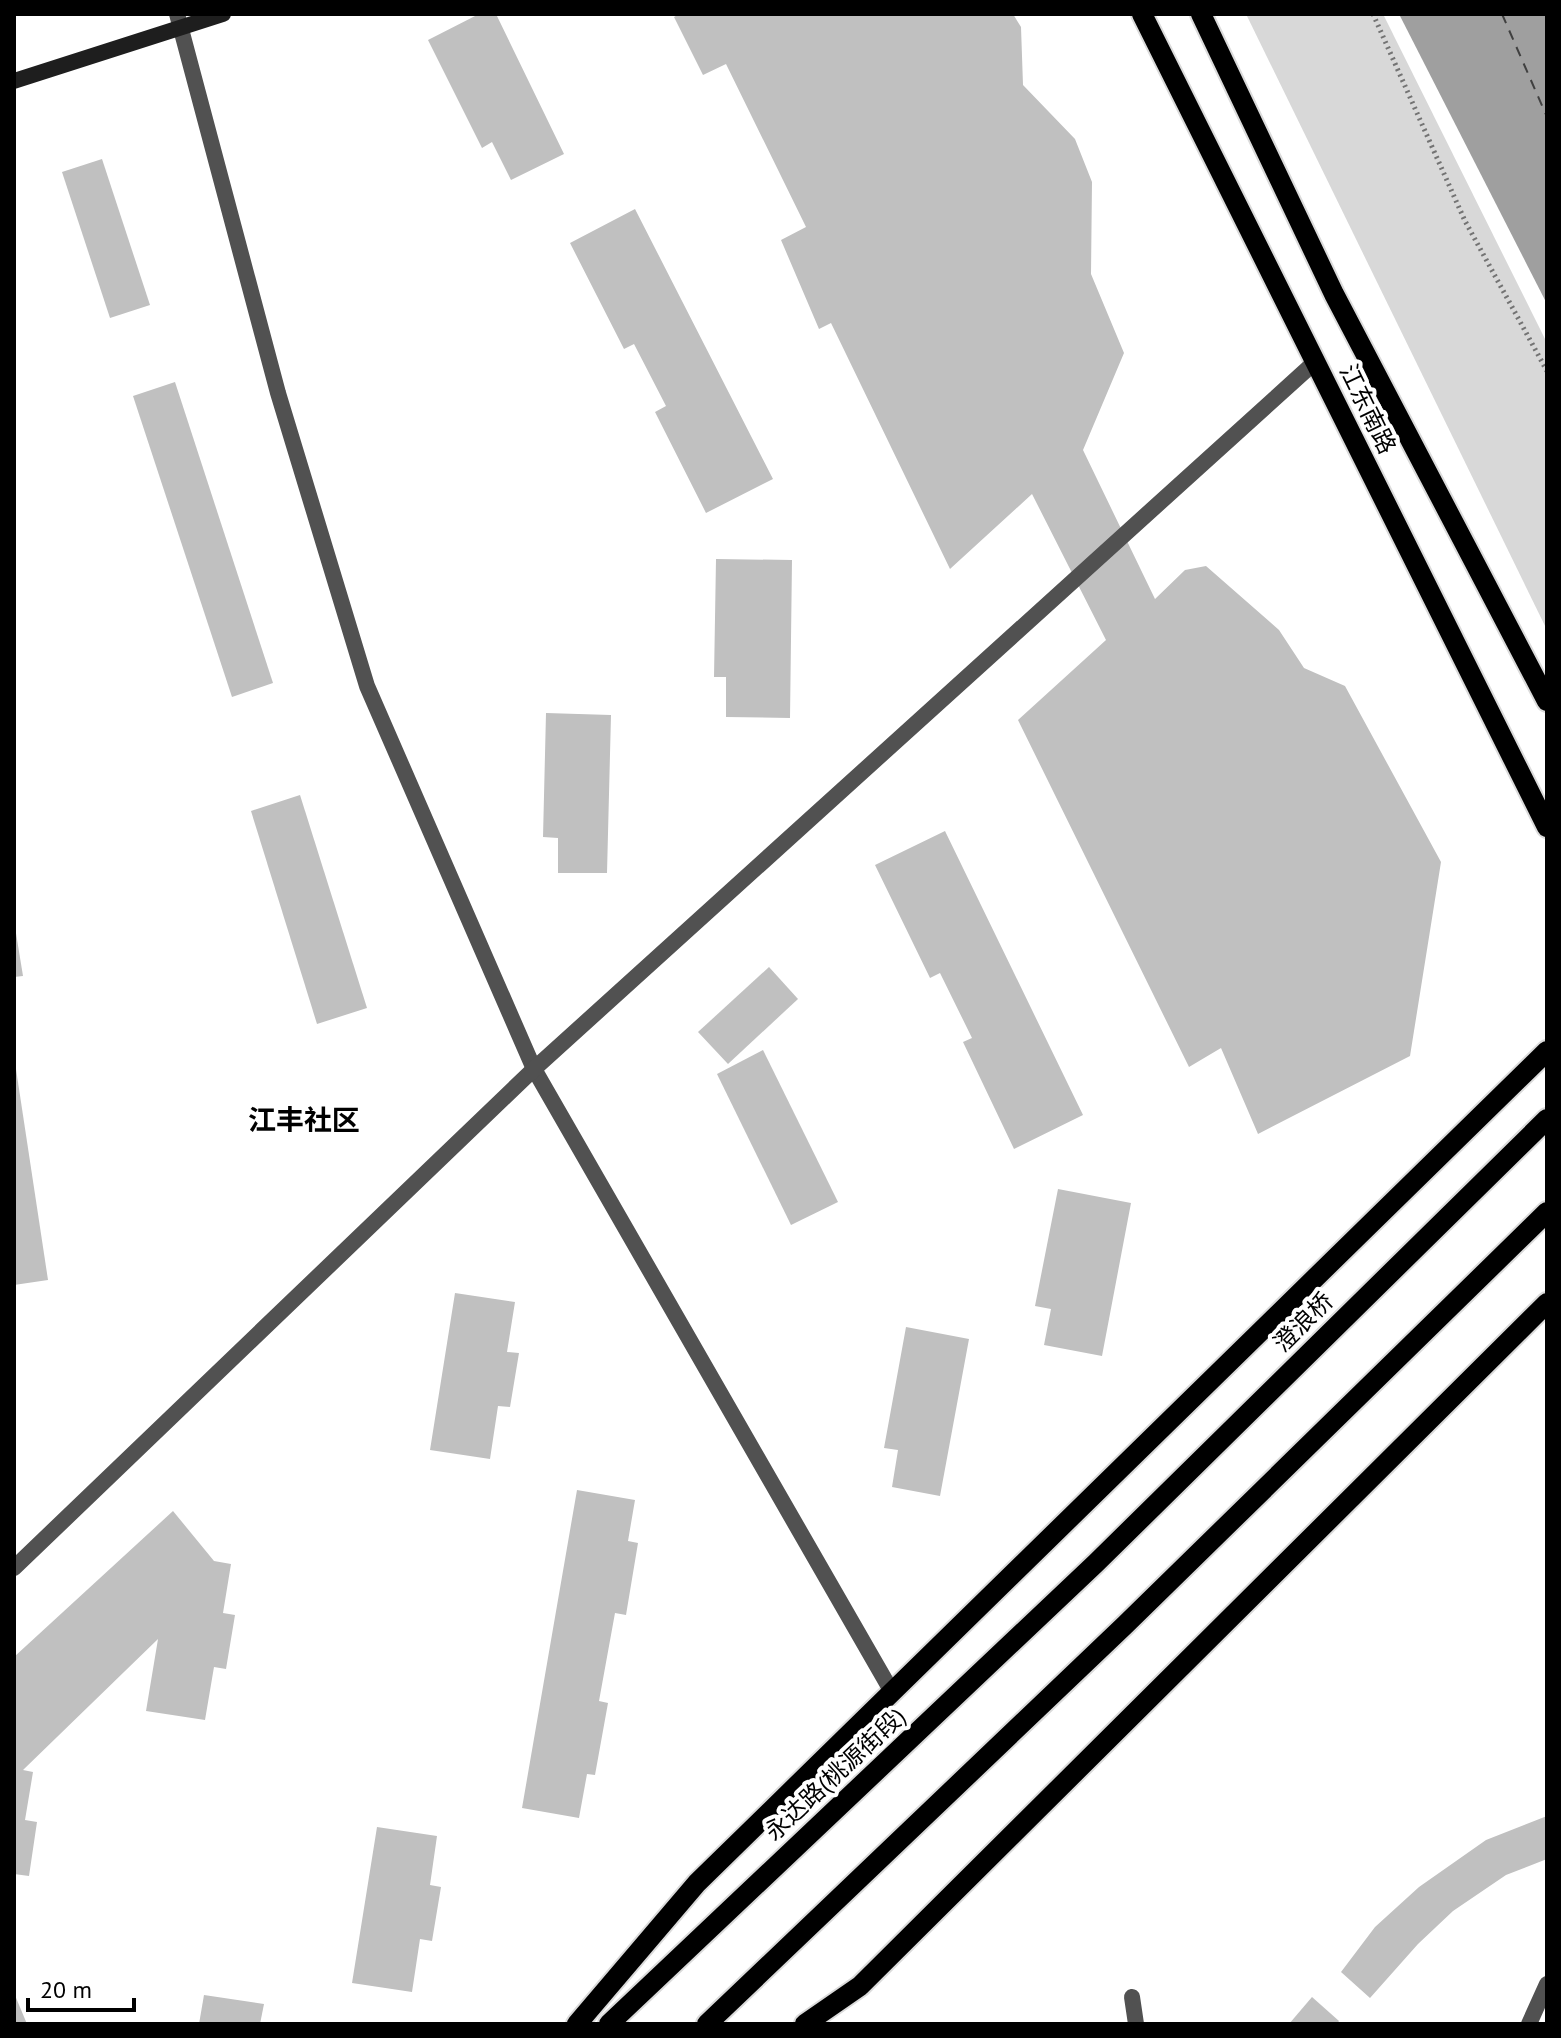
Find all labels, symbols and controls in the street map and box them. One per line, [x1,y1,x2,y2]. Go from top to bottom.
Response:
street label: 江东南路 [1333,359,1403,459]
district label: 江丰社区 [248,1101,360,1138]
street label: 澄浪桥 [1267,1286,1339,1358]
street label: 永达路(桃源街段) [758,1701,912,1847]
scale bar [28,1962,134,2012]
text: 20 m [40,1974,92,2005]

